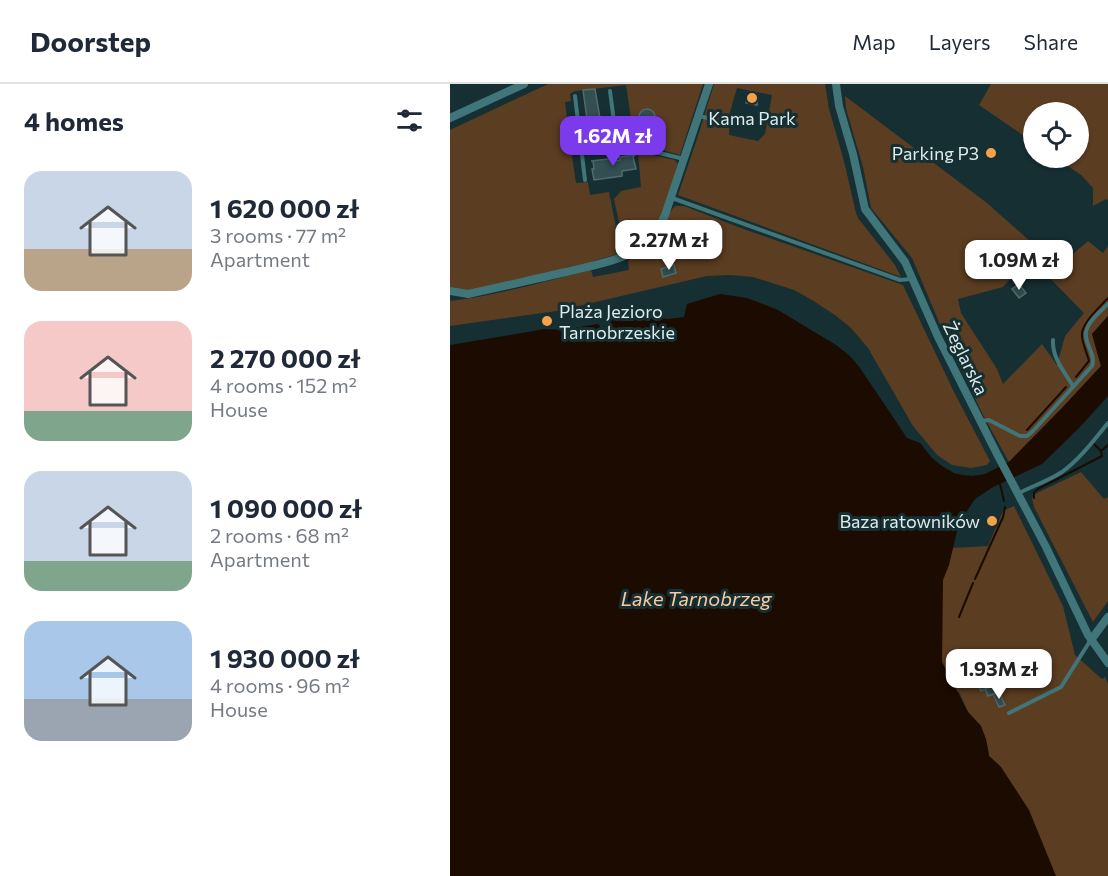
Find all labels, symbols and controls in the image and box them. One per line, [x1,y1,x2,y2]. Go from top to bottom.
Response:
text: Doorstep [30,24,151,58]
text: Map [852,29,896,54]
text: Layers [929,29,991,54]
text: Share [1024,29,1078,54]
marker: Kama Park [745,91,759,105]
map controls [1023,102,1089,168]
button: locate [1023,102,1089,168]
icon: filters [393,104,426,137]
text: 4 homes [24,105,124,136]
place label: Kama Park [708,107,796,129]
pin: 1.62M zł [551,116,675,167]
text: 1.62M zł [574,123,652,147]
place label: Parking P3 [892,142,979,164]
marker: Parking P3 [984,146,998,160]
text: 1 620 000 zł [210,192,359,223]
icon: home [72,195,144,267]
pin: 2.27M zł [607,220,731,271]
text: 3 rooms · 77 m² [210,223,346,247]
text: 2.27M zł [629,227,709,251]
pin: 1.09M zł [957,240,1081,291]
text: Apartment [210,247,310,271]
text: 1.09M zł [979,247,1059,271]
place label: Plaża Jezioro Tarnobrzeskie [559,300,675,343]
marker: Plaża Jezioro Tarnobrzeskie [540,314,554,328]
street label: Żeglarska [939,317,993,399]
text: 2 270 000 zł [210,342,360,373]
icon: home [72,345,144,417]
text: 4 rooms · 152 m² [210,373,357,397]
text: House [210,397,268,421]
text: 1 090 000 zł [210,492,362,523]
icon: home [72,495,144,567]
place label: Baza ratowników [840,510,980,532]
marker: Baza ratowników [985,514,999,528]
text: 2 rooms · 68 m² [210,523,349,547]
text: Apartment [210,547,310,571]
water label: Lake Tarnobrzeg [621,586,773,610]
text: 1 930 000 zł [210,642,359,673]
icon: home [72,645,144,717]
pin: 1.93M zł [937,649,1061,700]
text: 1.93M zł [960,656,1038,680]
text: 4 rooms · 96 m² [210,673,350,697]
text: House [210,697,268,721]

